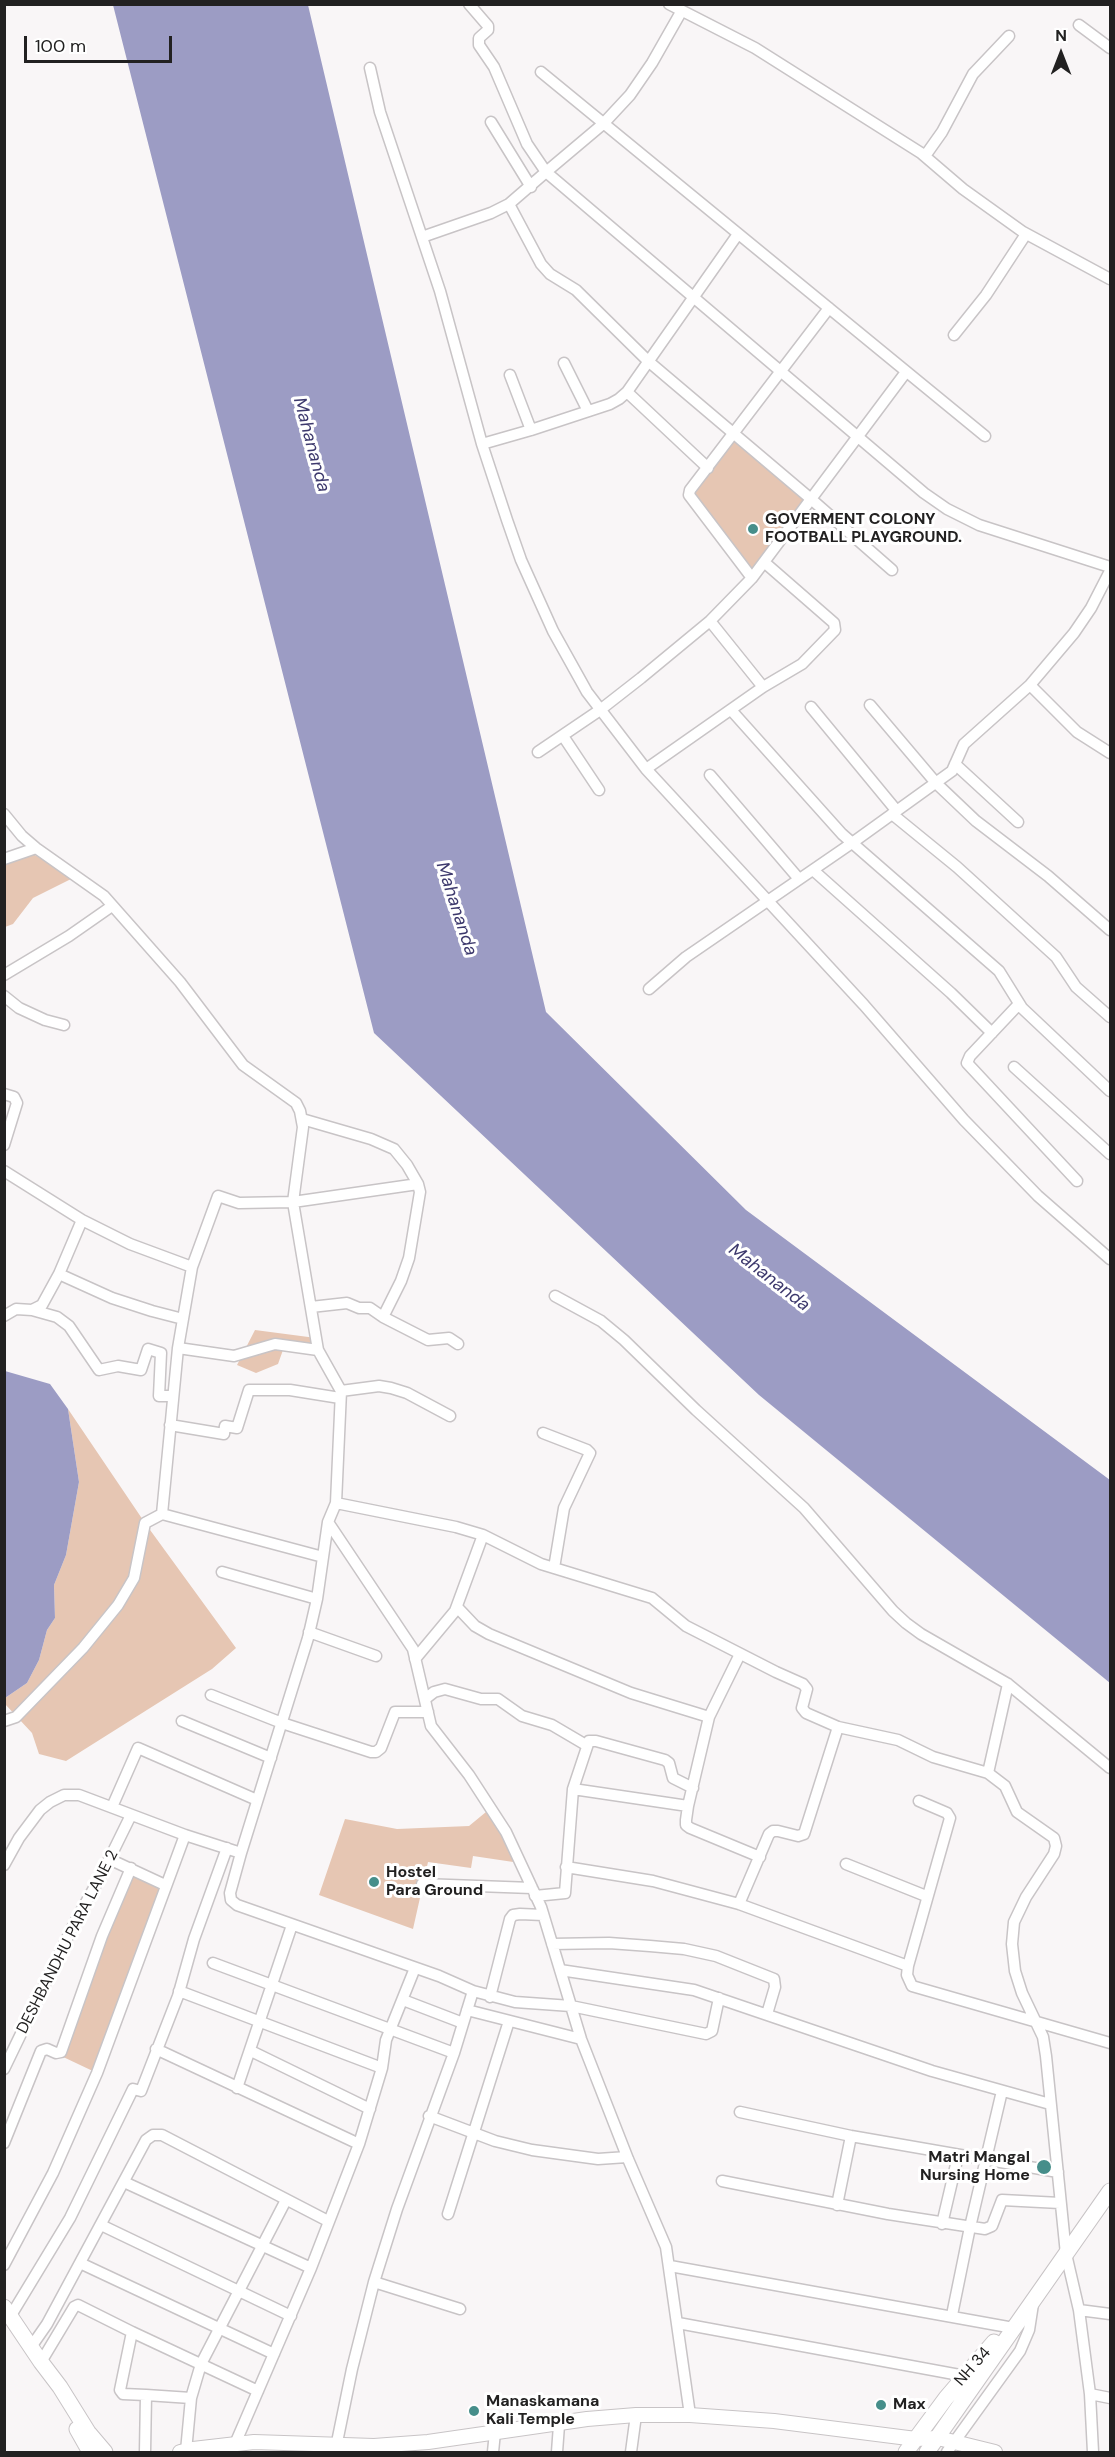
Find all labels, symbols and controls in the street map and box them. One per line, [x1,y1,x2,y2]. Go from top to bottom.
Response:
scale bar [27,24,176,62]
north arrow [1031,24,1091,84]
text: N [1055,25,1067,46]
text: 100 m [35,34,86,58]
water label: Mahananda [288,395,334,495]
place label: GOVERMENT COLONY FOOTBALL PLAYGROUND. [765,510,962,548]
marker: GOVERMENT COLONY FOOTBALL PLAYGROUND. [746,522,760,536]
water label: Mahananda [431,859,481,959]
water label: Mahananda [724,1240,814,1316]
street label: DESHBANDHU PARA LANE 2 [13,1847,123,2037]
place label: Hostel Para Ground [386,1863,483,1901]
marker: Hostel Para Ground [367,1875,381,1889]
place label: Matri Mangal Nursing Home [920,2148,1030,2186]
marker: Matri Mangal Nursing Home [1035,2158,1053,2176]
street label: NH 34 [951,2344,995,2390]
place label: Manaskamana Kali Temple [486,2392,599,2430]
place label: Max [893,2395,926,2415]
marker: Max [874,2398,888,2412]
marker: Manaskamana Kali Temple [467,2404,481,2418]

